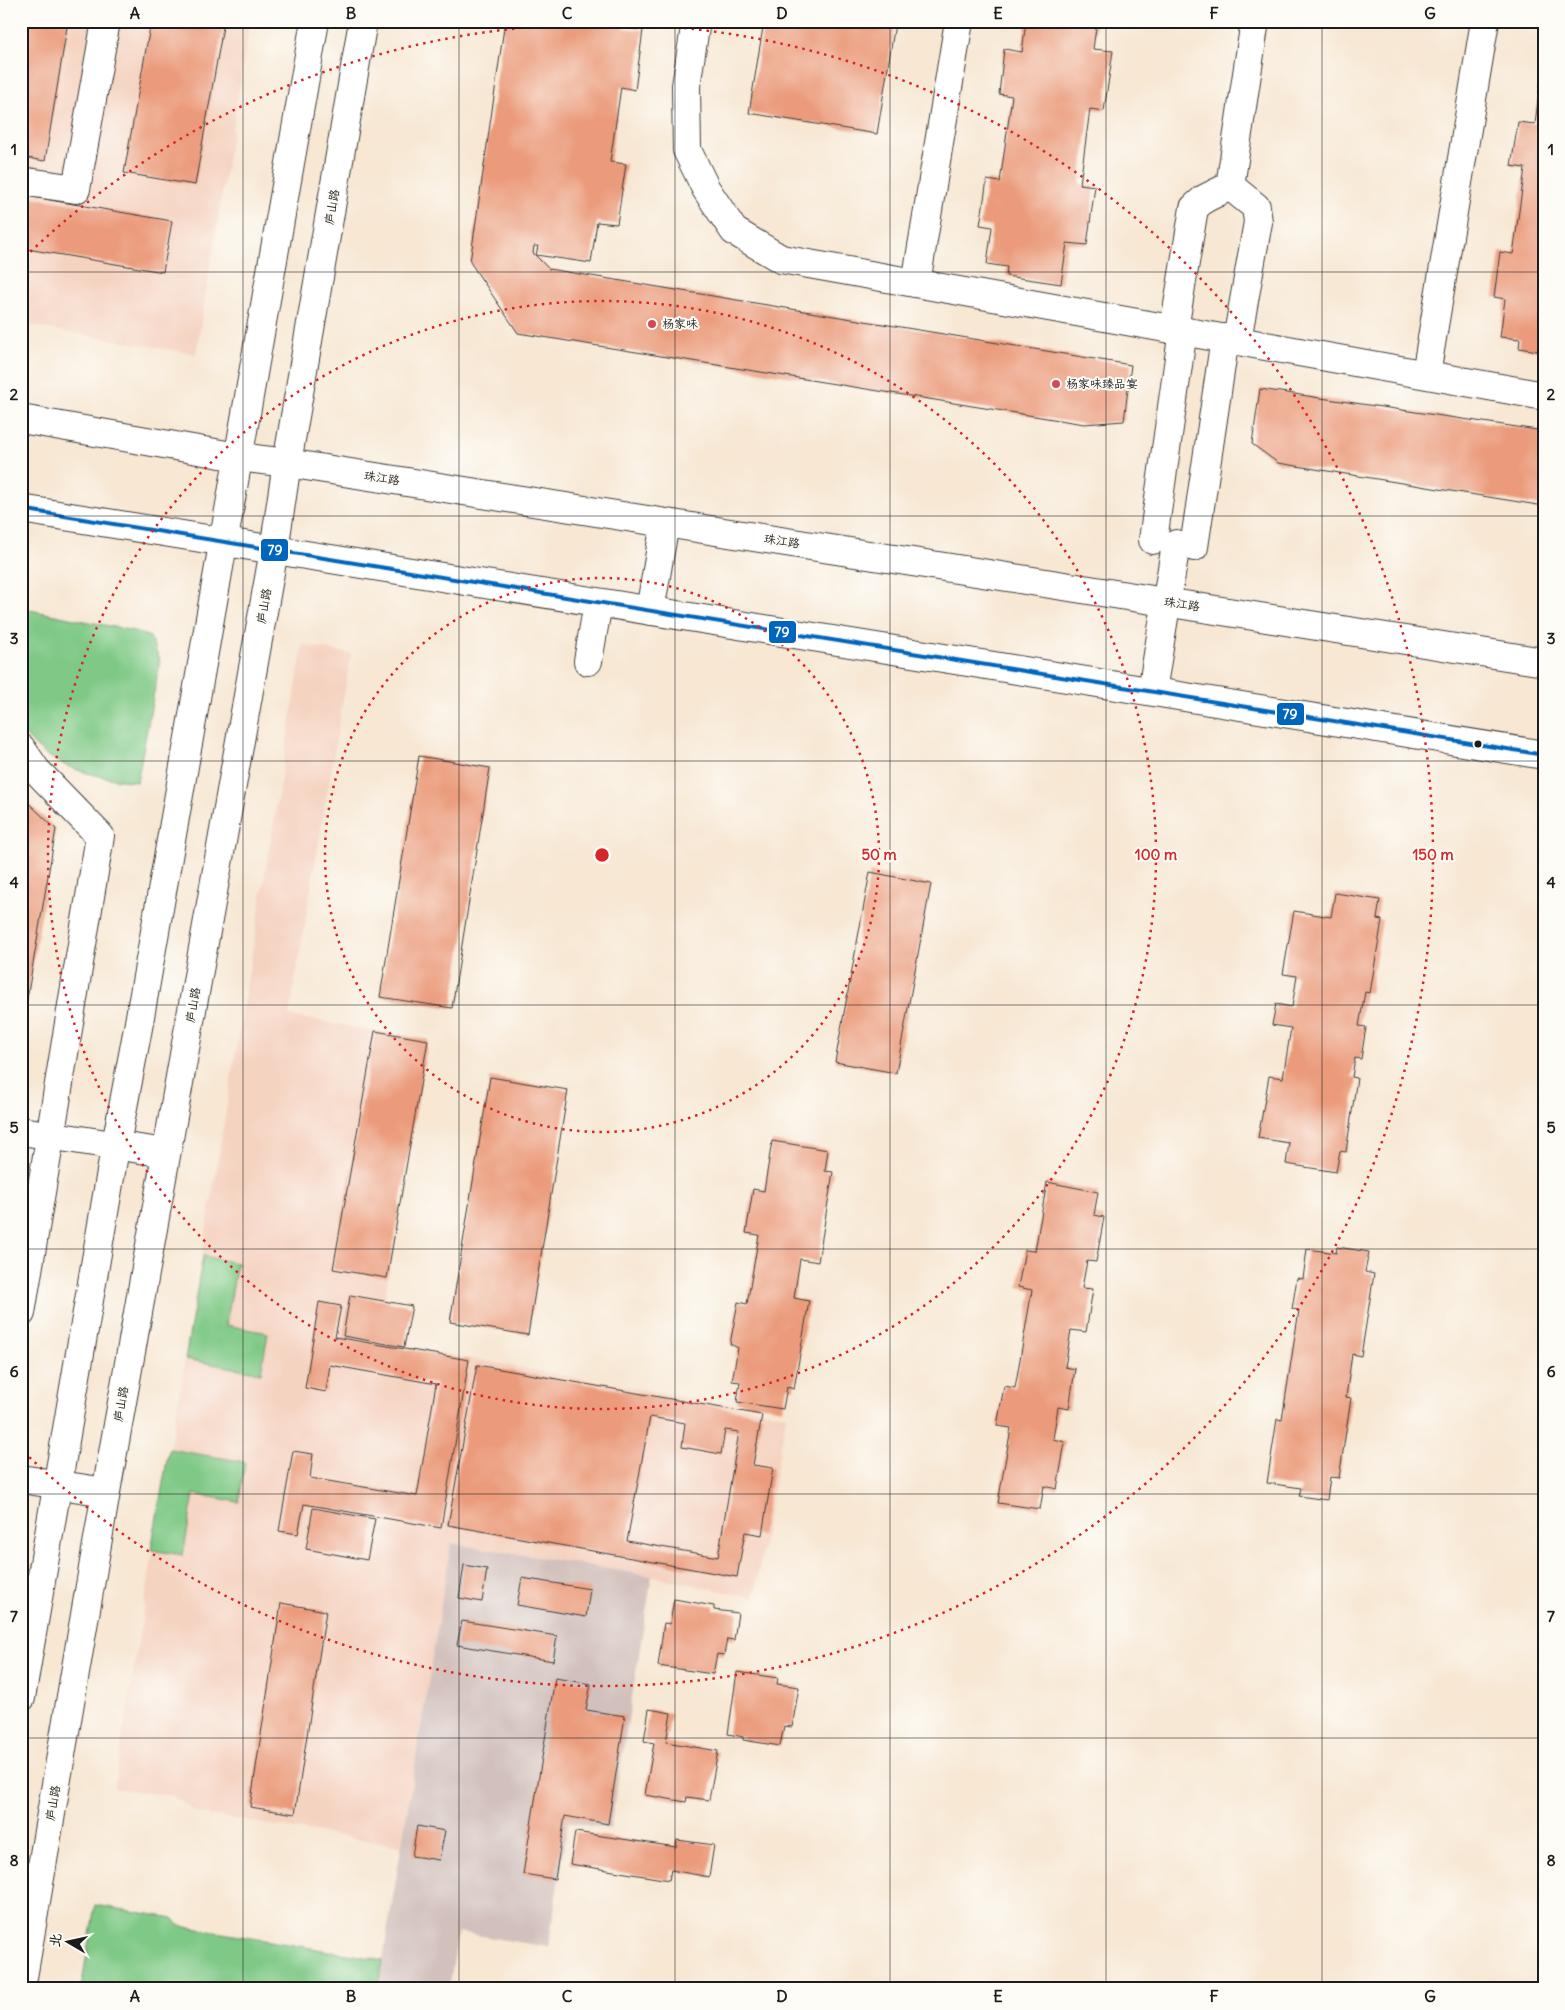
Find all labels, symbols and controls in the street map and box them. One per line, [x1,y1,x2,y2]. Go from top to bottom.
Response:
text: A [130,3,140,23]
text: B [346,3,357,23]
text: C [562,3,573,23]
text: D [776,3,788,23]
text: E [993,3,1003,23]
text: F [1209,3,1219,23]
text: G [1424,3,1436,23]
text: 1 [11,139,17,159]
text: 1 [1548,139,1554,159]
street label: 庐山路 [321,188,342,226]
place label: 杨家味 [662,316,698,331]
marker: 杨家味 [646,318,658,330]
place label: 杨家味臻品宴 [1066,376,1138,391]
marker: 杨家味臻品宴 [1050,378,1062,390]
text: 2 [10,384,19,404]
text: 2 [1547,384,1556,404]
street label: 珠江路 [363,467,401,488]
street label: 珠江路 [763,530,801,551]
line badge: 79 [260,538,289,562]
text: 79 [268,541,282,559]
street label: 庐山路 [253,587,274,625]
street label: 珠江路 [1163,593,1201,614]
line badge: 79 [768,620,797,644]
text: 79 [775,623,789,641]
text: 3 [9,628,19,648]
text: 3 [1546,628,1556,648]
line badge: 79 [1276,702,1305,726]
text: 79 [1283,705,1297,723]
unlabelled marker [1473,739,1483,749]
text: 50 m [861,845,897,864]
text: 100 m [1135,845,1177,864]
text: 150 m [1412,845,1454,864]
centre of rings [593,846,611,864]
text: 4 [9,872,19,892]
text: 4 [1546,872,1556,892]
street label: 庐山路 [182,986,203,1024]
text: 5 [9,1117,19,1137]
text: 5 [1546,1117,1556,1137]
text: 6 [9,1361,19,1381]
text: 6 [1546,1361,1556,1381]
street label: 庐山路 [110,1385,131,1423]
text: 7 [10,1606,18,1626]
text: 7 [1547,1606,1555,1626]
street label: 庐山路 [42,1784,63,1822]
text: 8 [9,1850,19,1870]
text: 8 [1546,1850,1556,1870]
north arrow [42,1918,92,1968]
text: 北 [45,1932,65,1948]
text: A [130,1986,140,2006]
text: B [346,1986,357,2006]
text: C [562,1986,573,2006]
text: D [776,1986,788,2006]
text: E [993,1986,1003,2006]
text: F [1209,1986,1219,2006]
text: G [1424,1986,1436,2006]

